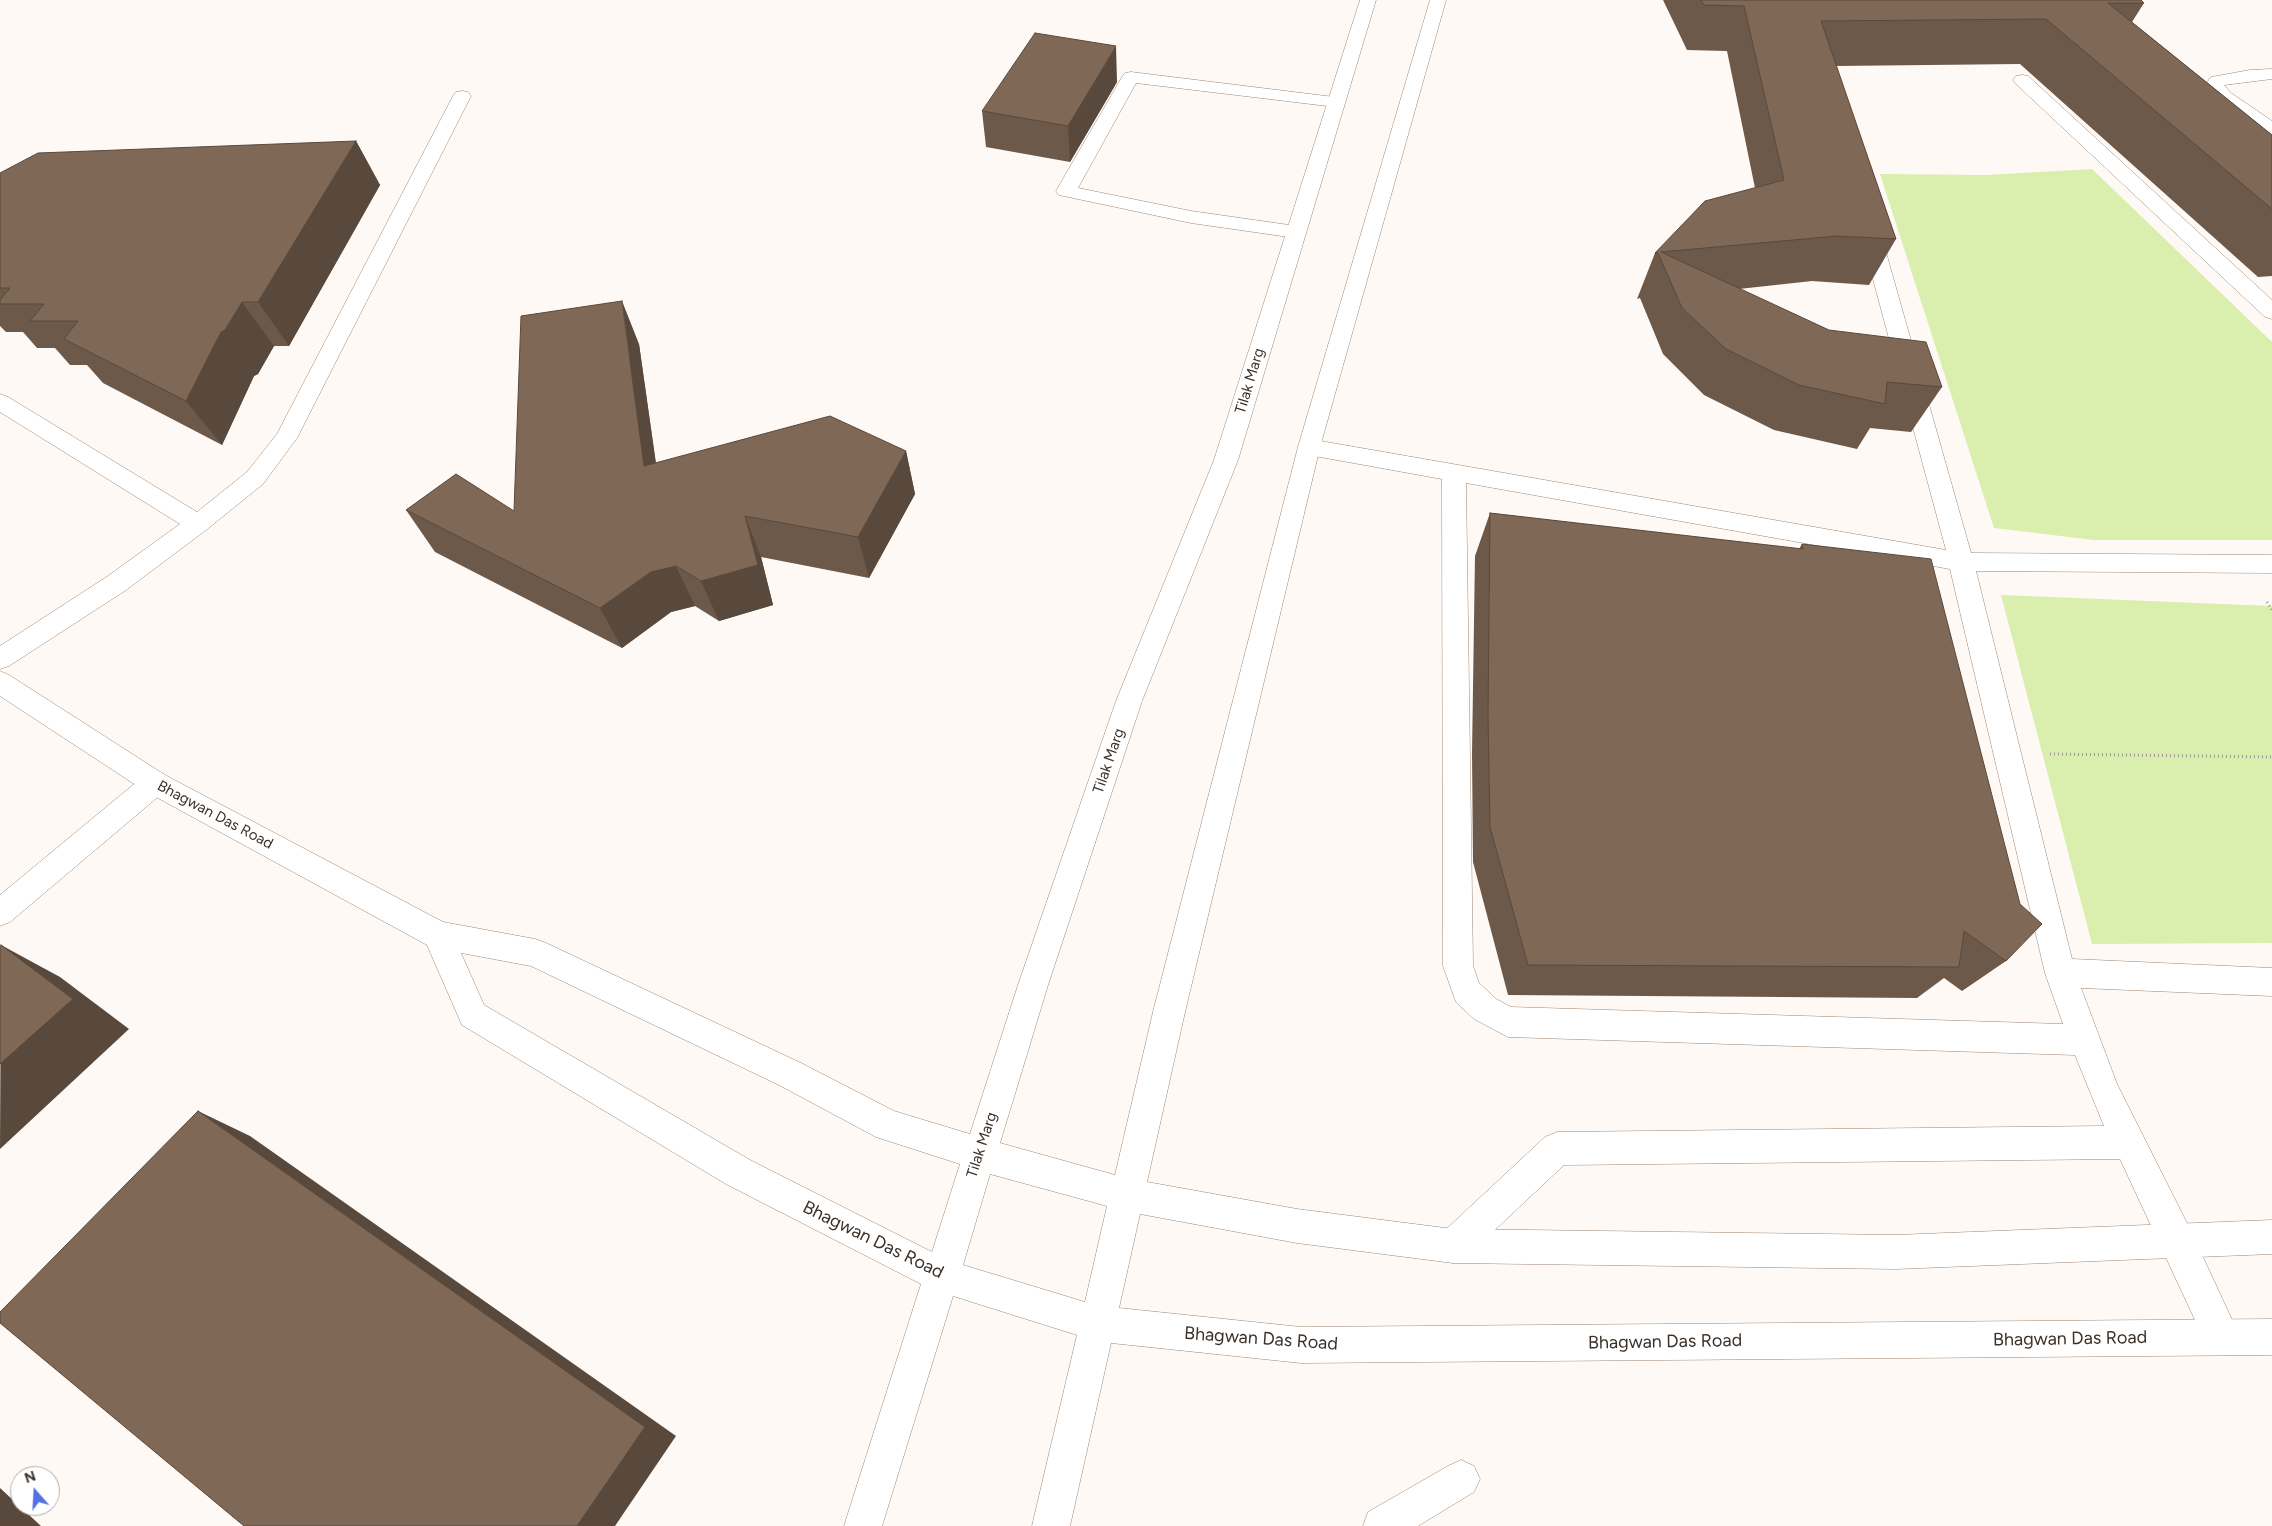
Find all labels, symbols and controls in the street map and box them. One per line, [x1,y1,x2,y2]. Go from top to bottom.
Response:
street label: Tilak Marg [1231,346,1269,416]
street label: Tilak Marg [1089,726,1129,796]
street label: Bhagwan Das Road [154,777,276,853]
street label: Tilak Marg [963,1110,1001,1180]
street label: Bhagwan Das Road [799,1196,947,1284]
street label: Bhagwan Das Road [1183,1323,1339,1355]
street label: Bhagwan Das Road [1993,1327,2147,1351]
street label: Bhagwan Das Road [1588,1330,1742,1354]
north arrow [10,1466,60,1516]
text: N [22,1467,38,1487]

